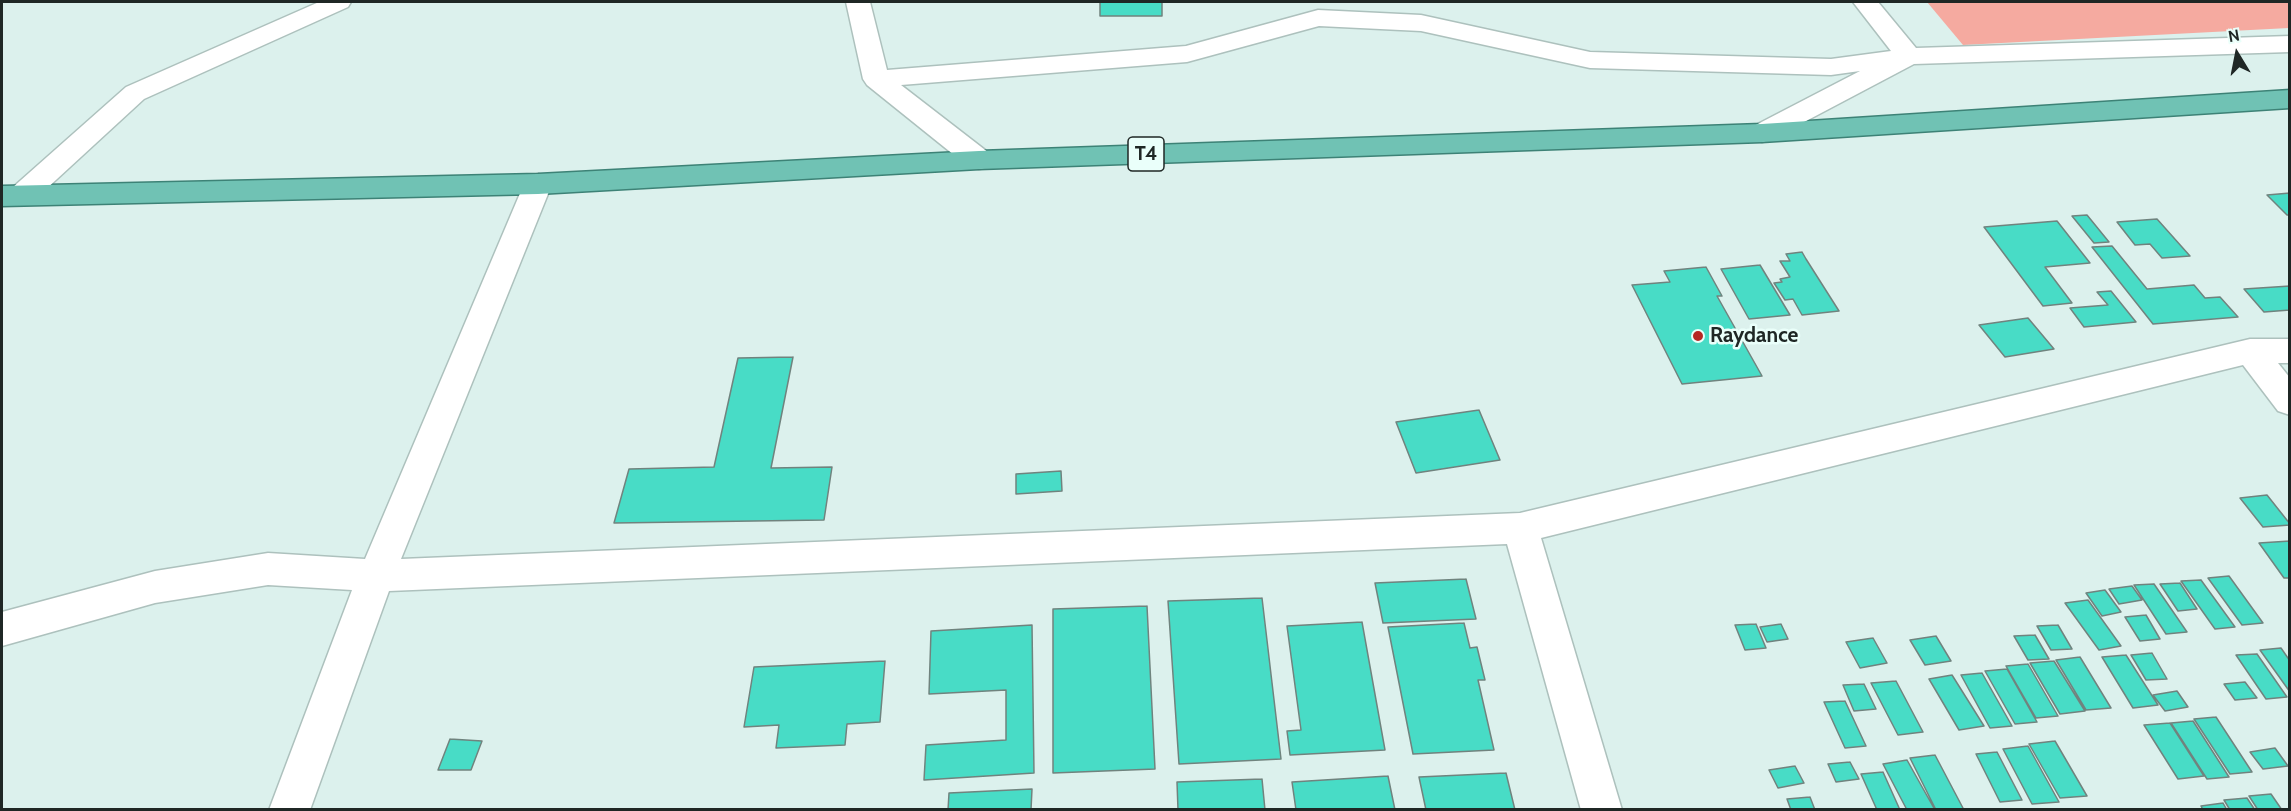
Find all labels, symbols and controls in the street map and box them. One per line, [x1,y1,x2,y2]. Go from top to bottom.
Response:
north arrow [2207,24,2267,84]
text: N [2227,25,2241,46]
road number: T4 [1128,137,1164,171]
place label: Raydance [1710,323,1798,349]
marker: Raydance [1691,329,1705,343]

